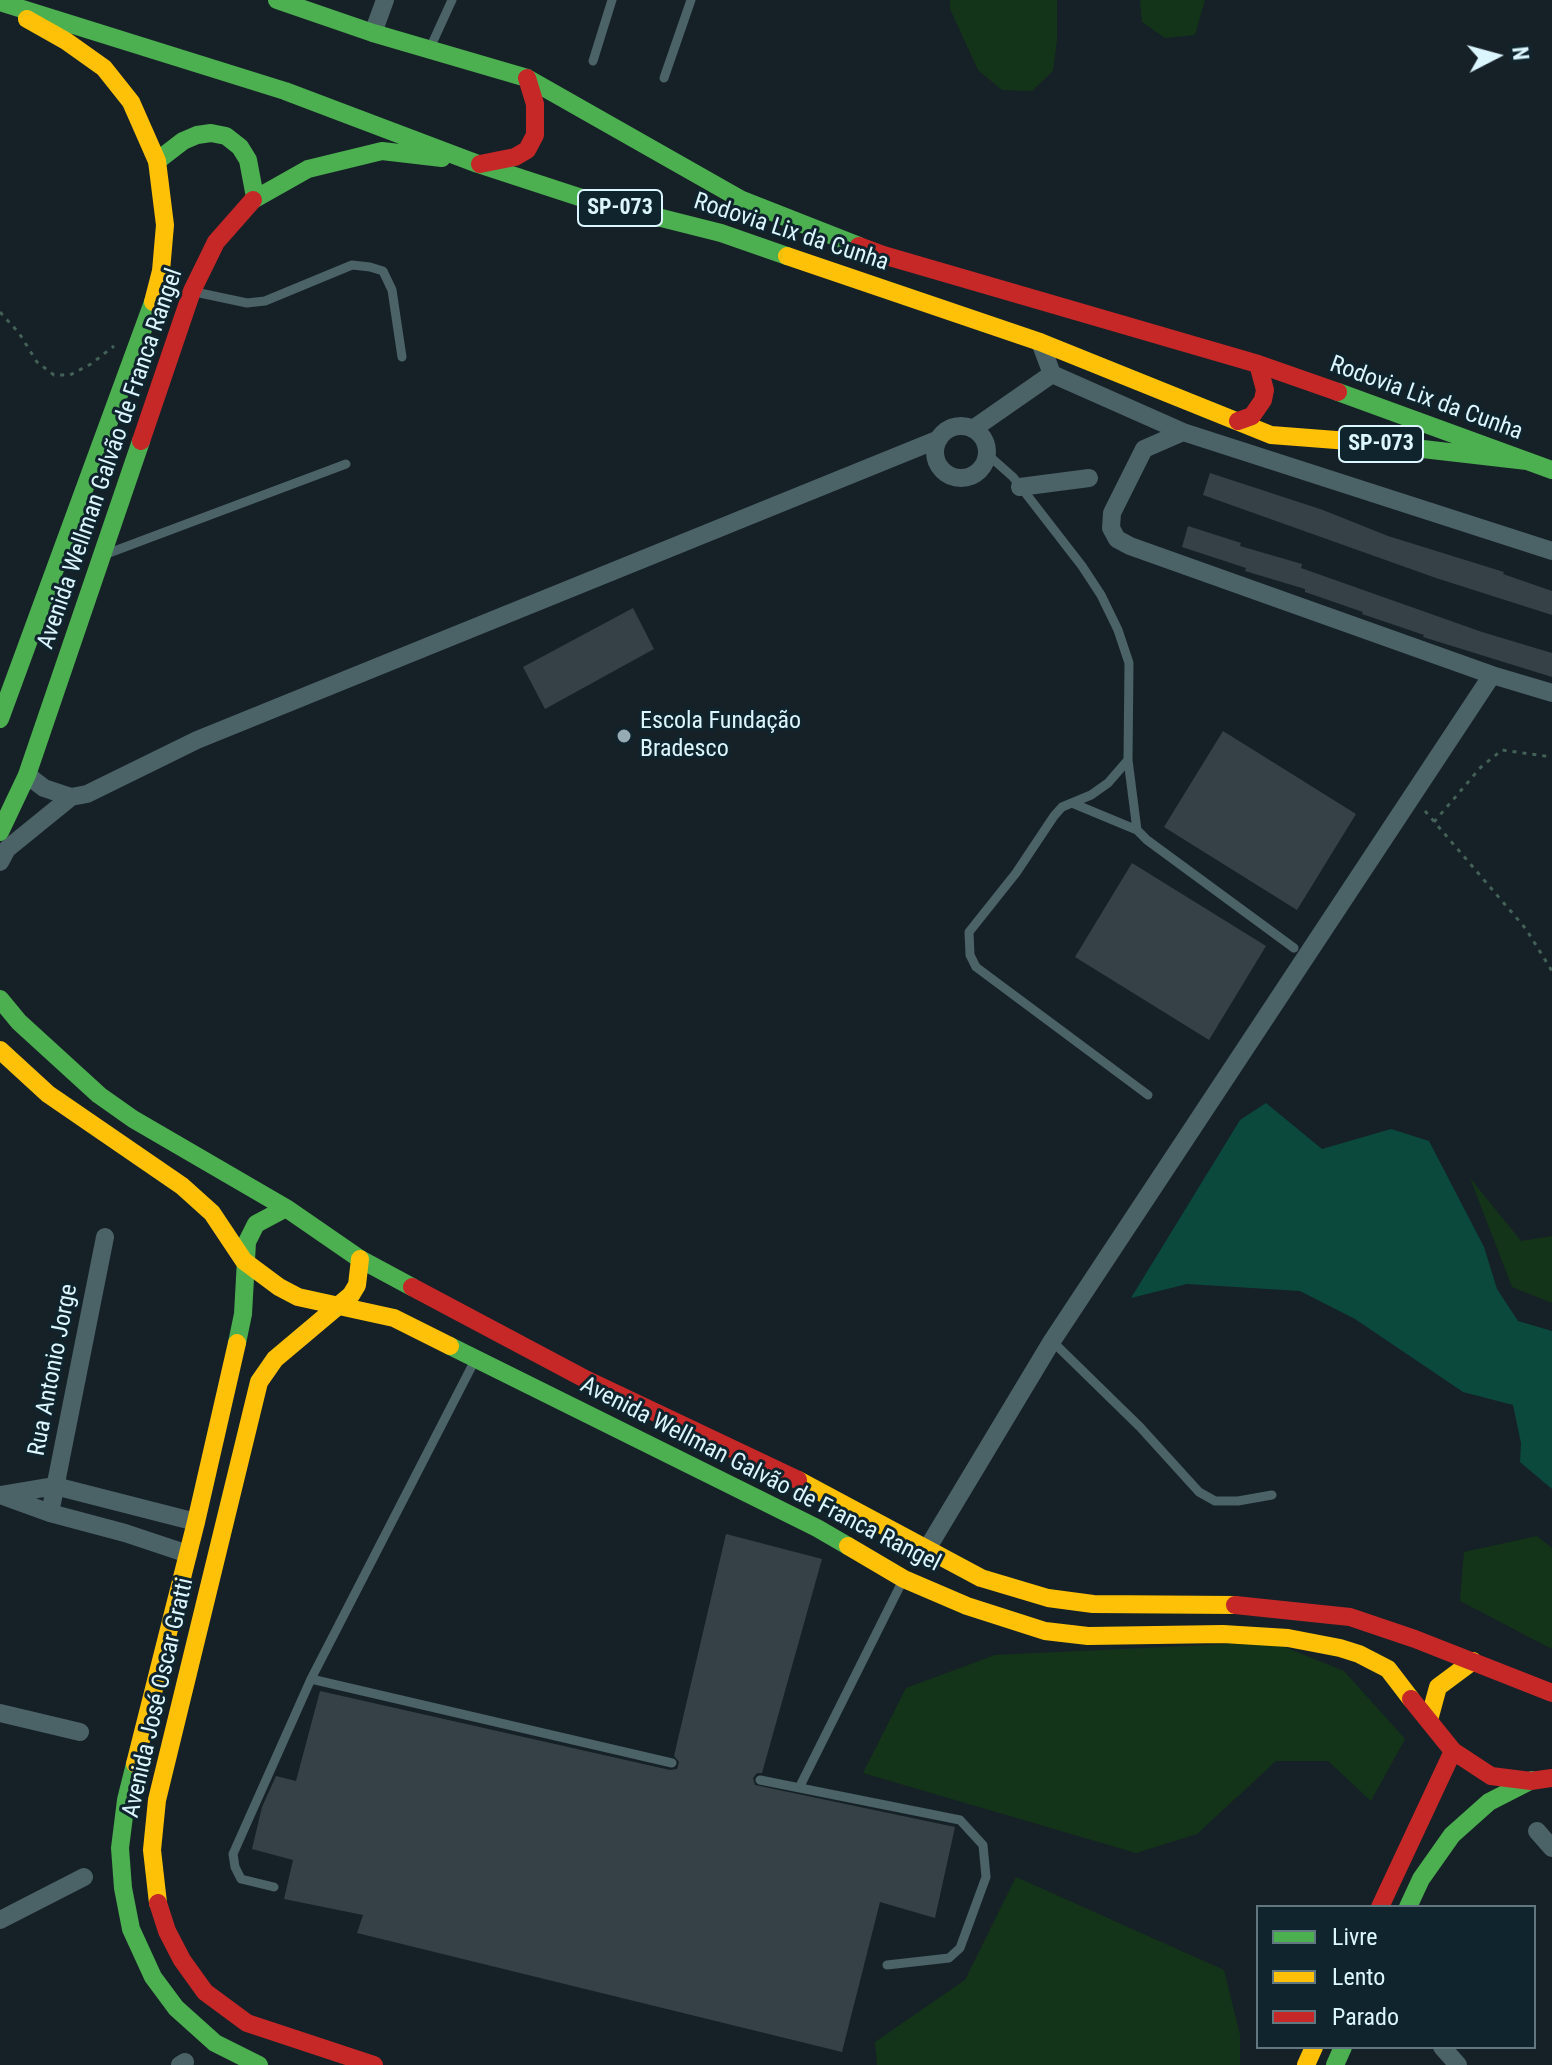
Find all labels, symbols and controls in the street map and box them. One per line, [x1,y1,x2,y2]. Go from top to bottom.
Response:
north arrow [1456,16,1536,96]
text: N [1507,45,1534,61]
street label: Rodovia Lix da Cunha [690,188,892,278]
road number: SP-073 [578,190,662,226]
street label: Avenida Wellman Galvão de Franca Rangel [32,265,190,653]
street label: Rodovia Lix da Cunha [1326,351,1526,447]
road number: SP-073 [1339,426,1423,462]
place label: Escola Fundação Bradesco [640,708,801,764]
marker: Escola Fundação Bradesco [615,727,633,745]
street label: Rua Antonio Jorge [23,1282,85,1458]
street label: Avenida Wellman Galvão de Franca Rangel [575,1371,945,1579]
street label: Avenida José Oscar Gratti [117,1575,201,1821]
legend [1256,1905,1536,2049]
text: Livre [1332,1923,1378,1951]
text: Lento [1332,1963,1385,1991]
text: Parado [1332,2003,1399,2031]

